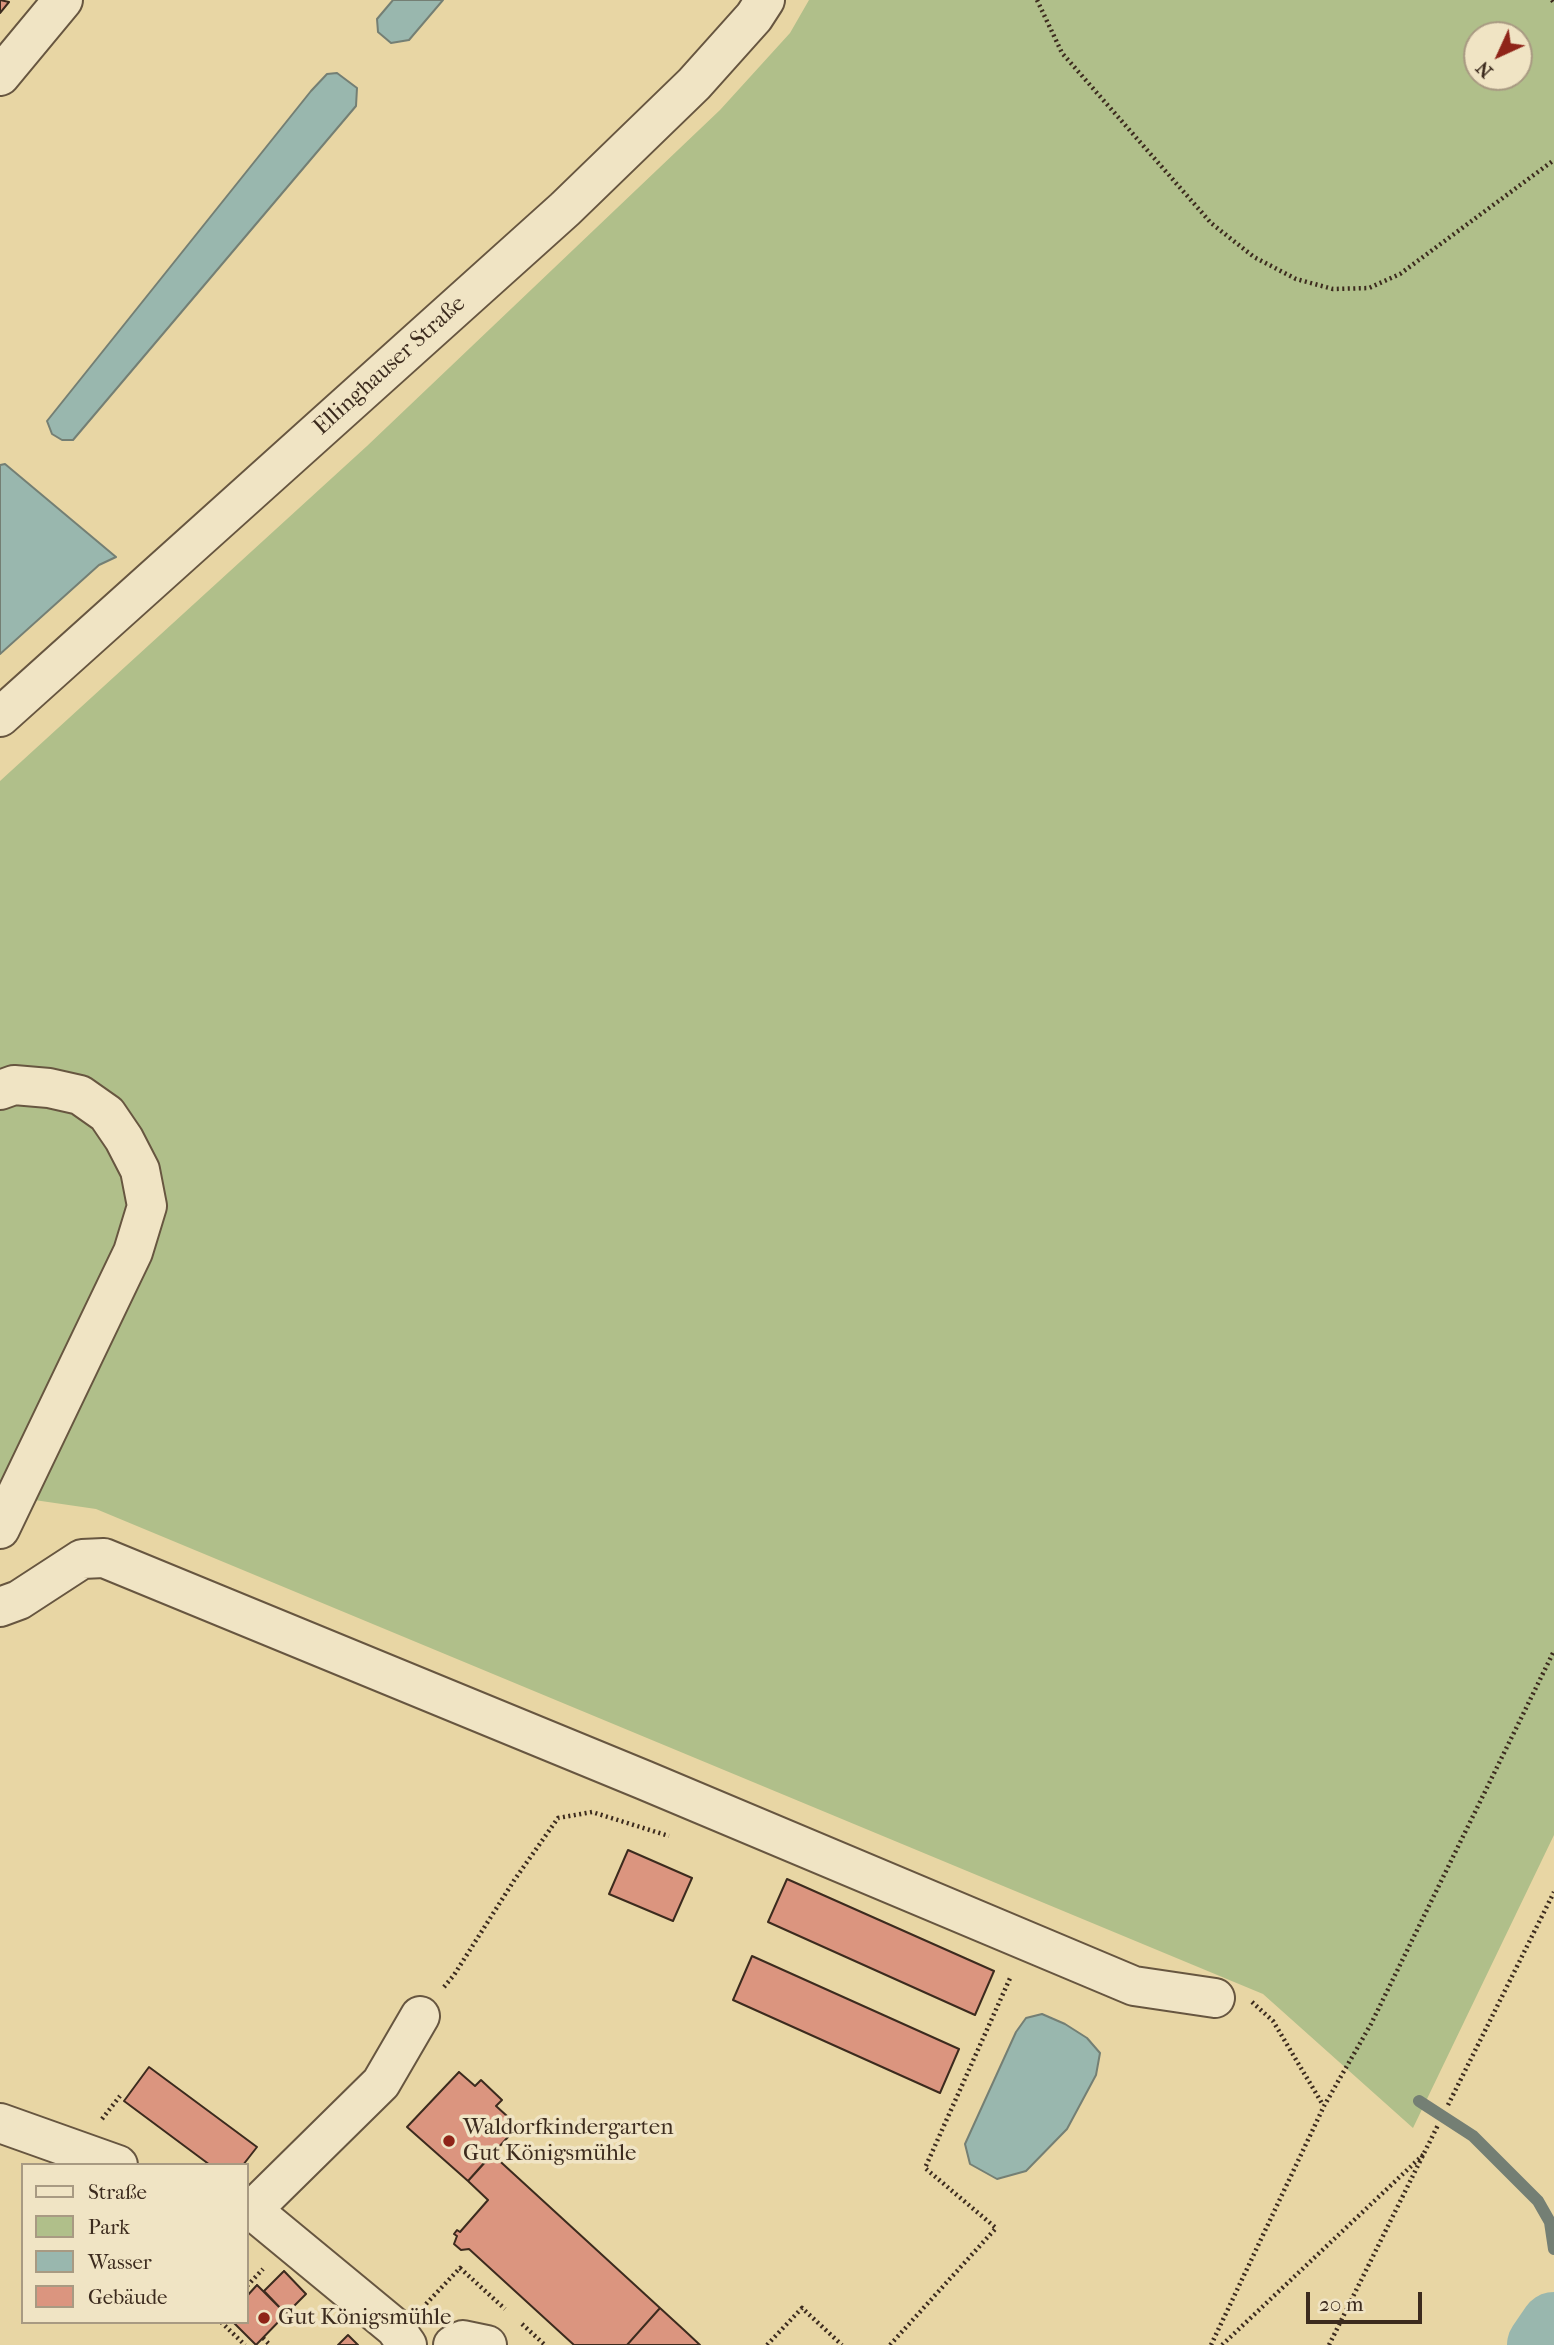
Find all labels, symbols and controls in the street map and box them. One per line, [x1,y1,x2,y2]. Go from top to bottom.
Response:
north arrow [1463,21,1533,91]
text: N [1472,57,1497,82]
street label: Ellinghauser Straße [308,291,472,441]
place label: Waldorfkindergarten Gut Königsmühle [463,2114,674,2168]
marker: Waldorfkindergarten Gut Königsmühle [441,2133,457,2149]
legend [21,2163,248,2324]
text: Straße [88,2180,147,2204]
text: Park [88,2215,130,2239]
text: Wasser [88,2250,152,2274]
scale bar [1309,2278,1424,2322]
text: Gebäude [88,2285,168,2309]
text: 20 m [1319,2292,1363,2316]
place label: Gut Königsmühle [278,2304,451,2332]
marker: Gut Königsmühle [256,2310,272,2326]

